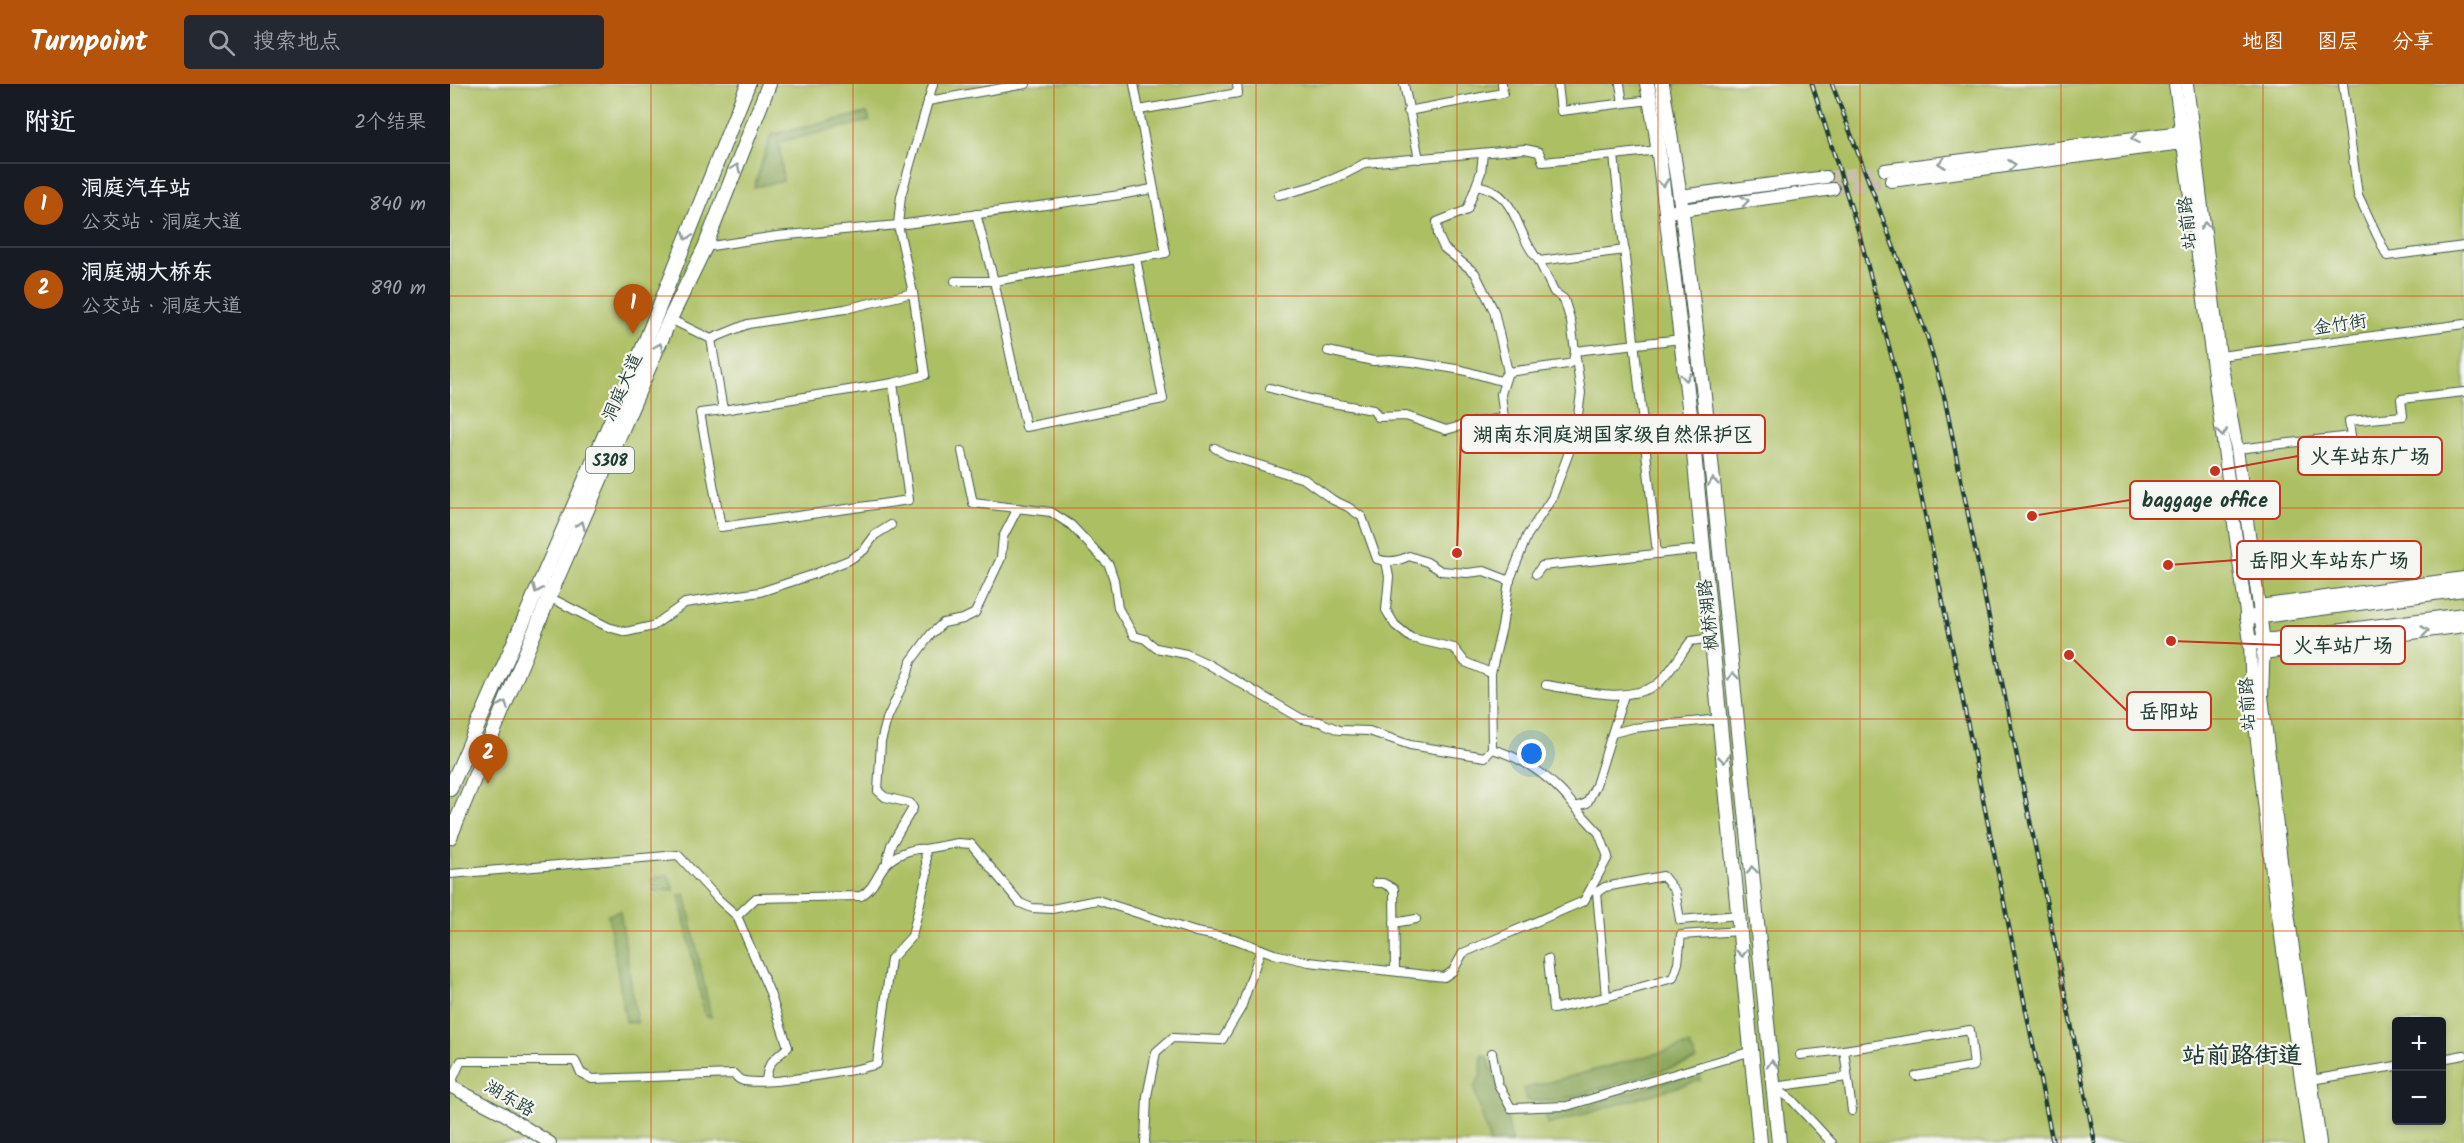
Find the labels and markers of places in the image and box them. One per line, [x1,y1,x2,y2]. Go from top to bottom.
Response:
pin: 1 [614,284,652,334]
callout: 湖南东洞庭湖国家级自然保护区 [1461,415,1765,453]
callout: 火车站东广场 [2298,437,2442,475]
callout: baggage office [2130,481,2280,519]
callout: 岳阳火车站东广场 [2237,541,2421,579]
callout: 火车站广场 [2281,626,2405,664]
callout: 岳阳站 [2127,692,2211,730]
pin: 2 [468,734,507,784]

